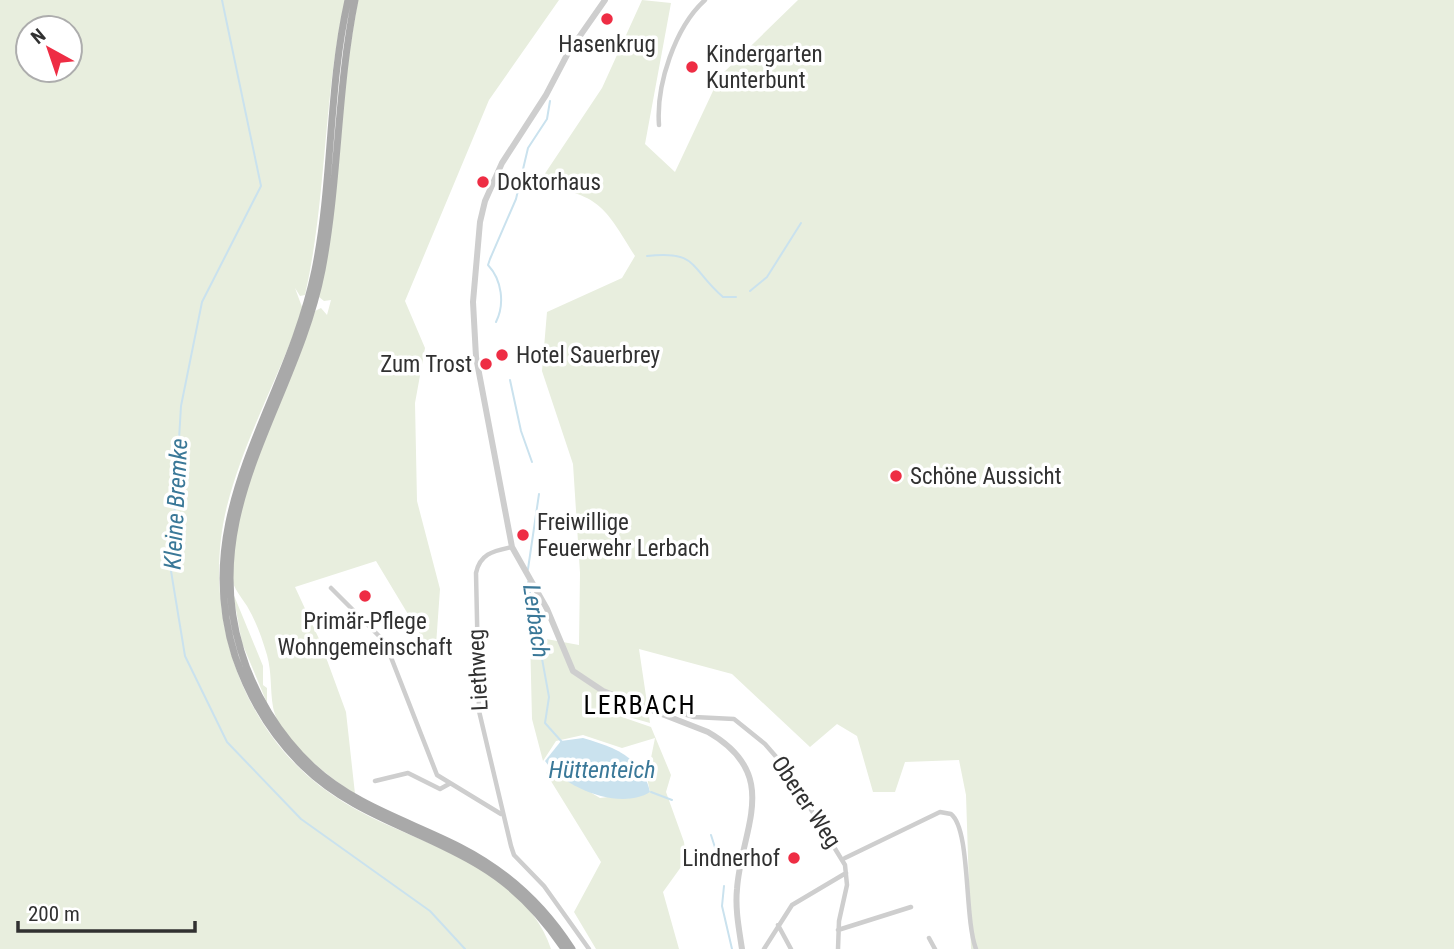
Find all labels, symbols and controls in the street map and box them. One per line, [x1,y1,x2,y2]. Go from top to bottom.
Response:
marker: Hasenkrug [599,11,615,27]
north arrow [14,14,84,84]
text: N [27,24,50,49]
place label: Hasenkrug [558,31,656,58]
place label: Kindergarten Kunterbunt [706,41,823,94]
marker: Kindergarten Kunterbunt [684,59,700,75]
place label: Doktorhaus [497,169,601,196]
marker: Doktorhaus [475,174,491,190]
place label: Hotel Sauerbrey [516,342,661,369]
marker: Hotel Sauerbrey [494,347,510,363]
place label: Zum Trost [380,351,472,378]
marker: Zum Trost [478,356,494,372]
water label: Kleine Bremke [159,438,193,570]
place label: Schöne Aussicht [910,463,1061,490]
marker: Schöne Aussicht [888,468,904,484]
place label: Freiwillige Feuerwehr Lerbach [537,509,710,562]
marker: Freiwillige Feuerwehr Lerbach [515,527,531,543]
water label: Lerbach [517,583,555,659]
marker: Primär-Pflege Wohngemeinschaft [357,588,373,604]
place label: Primär-Pflege Wohngemeinschaft [278,608,452,661]
street label: Liethweg [462,628,494,712]
district label: LERBACH [584,690,697,720]
street label: Oberer Weg [765,751,847,853]
water label: Hüttenteich [549,756,655,784]
place label: Lindnerhof [682,845,781,872]
marker: Lindnerhof [786,850,802,866]
scale bar [18,890,194,934]
text: 200 m [28,902,80,926]

